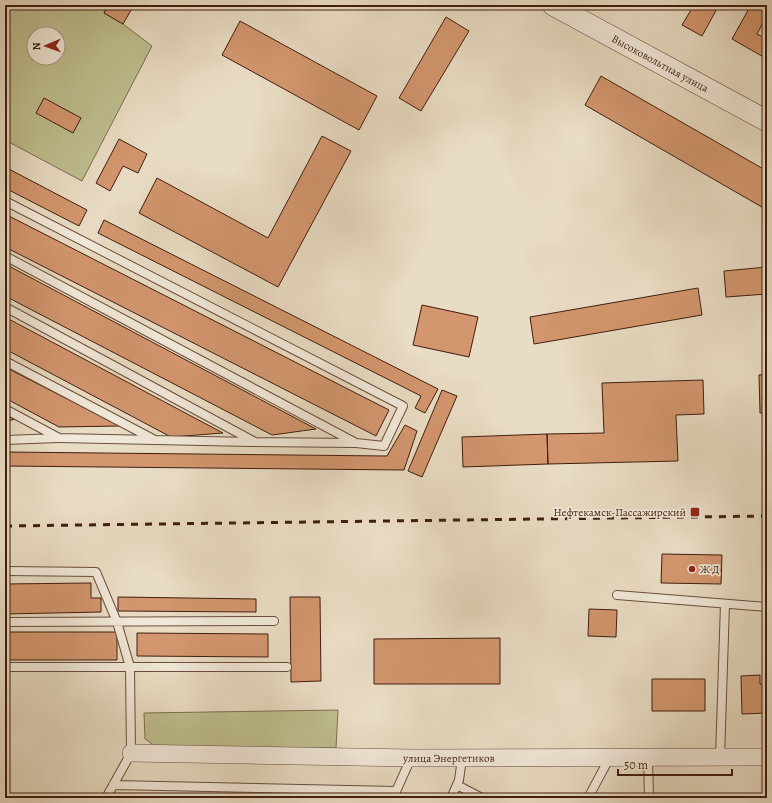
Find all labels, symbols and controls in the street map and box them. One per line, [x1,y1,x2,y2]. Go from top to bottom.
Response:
north arrow [26,26,66,66]
street label: Высоковольтная улица [609,31,712,96]
text: N [29,42,44,51]
place label: Нефтекамск-Пассажирский [554,505,686,520]
marker: Нефтекамск-Пассажирский [689,506,701,518]
place label: Ж Д [700,562,719,577]
marker: Ж Д [687,564,697,574]
street label: улица Энергетиков [402,750,495,766]
scale bar [618,751,732,777]
text: 50 m [624,757,648,773]

